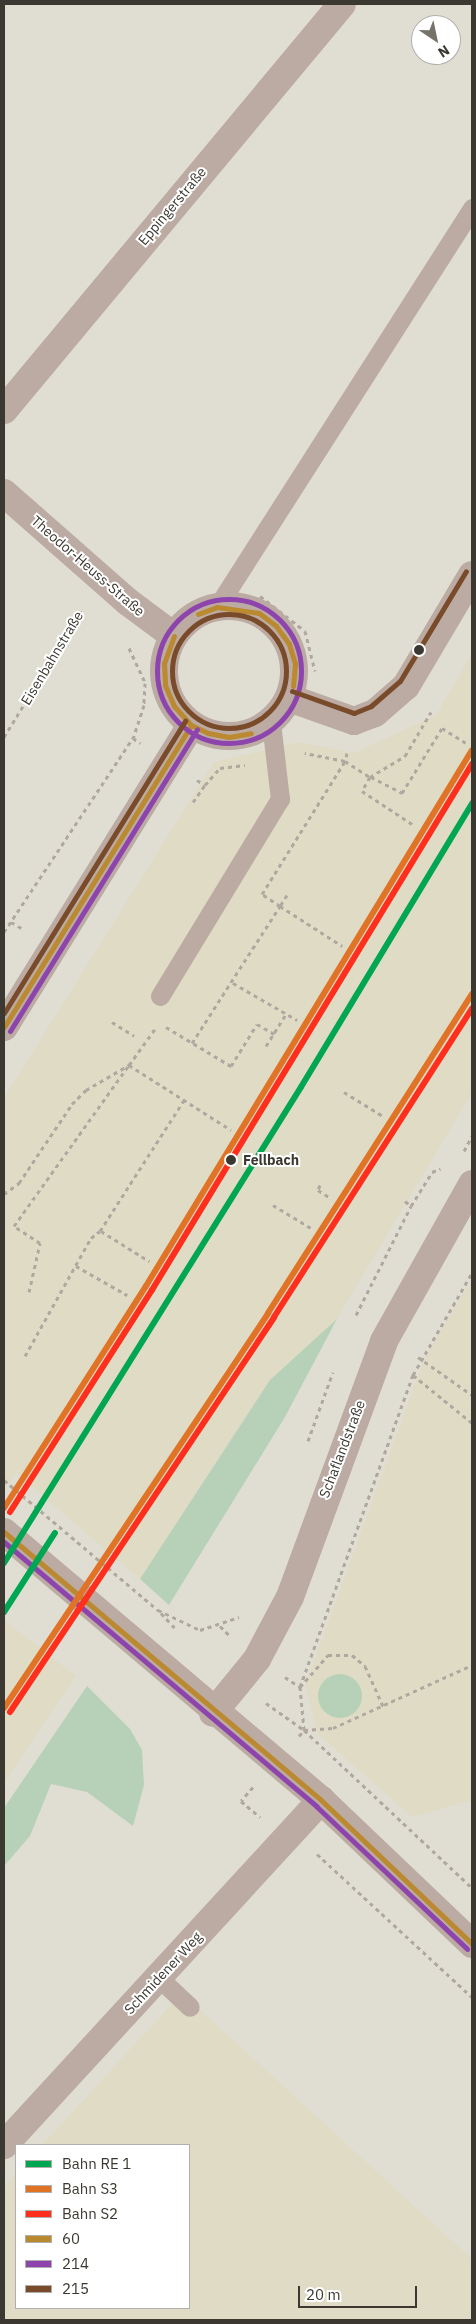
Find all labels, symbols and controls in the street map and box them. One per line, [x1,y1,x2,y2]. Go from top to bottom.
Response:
north arrow [411,15,461,65]
text: N [435,41,453,62]
street label: Eppingerstraße [134,164,210,248]
street label: Theodor-Heuss-Straße [28,512,148,620]
street label: Eisenbahnstraße [17,608,87,708]
unlabelled marker [414,645,424,655]
marker: Fellbach [223,1152,239,1168]
place label: Fellbach [243,1152,299,1168]
street label: Schaflandstraße [316,1398,368,1500]
street label: Schmidener Weg [121,1928,205,2018]
legend [15,2144,190,2309]
text: Bahn RE 1 [62,2154,131,2173]
text: Bahn S3 [62,2179,118,2198]
text: Bahn S2 [62,2204,118,2223]
text: 60 [62,2229,80,2248]
text: 214 [62,2254,89,2273]
scale bar [301,2276,420,2308]
text: 215 [62,2279,89,2298]
text: 20 m [306,2285,341,2304]

